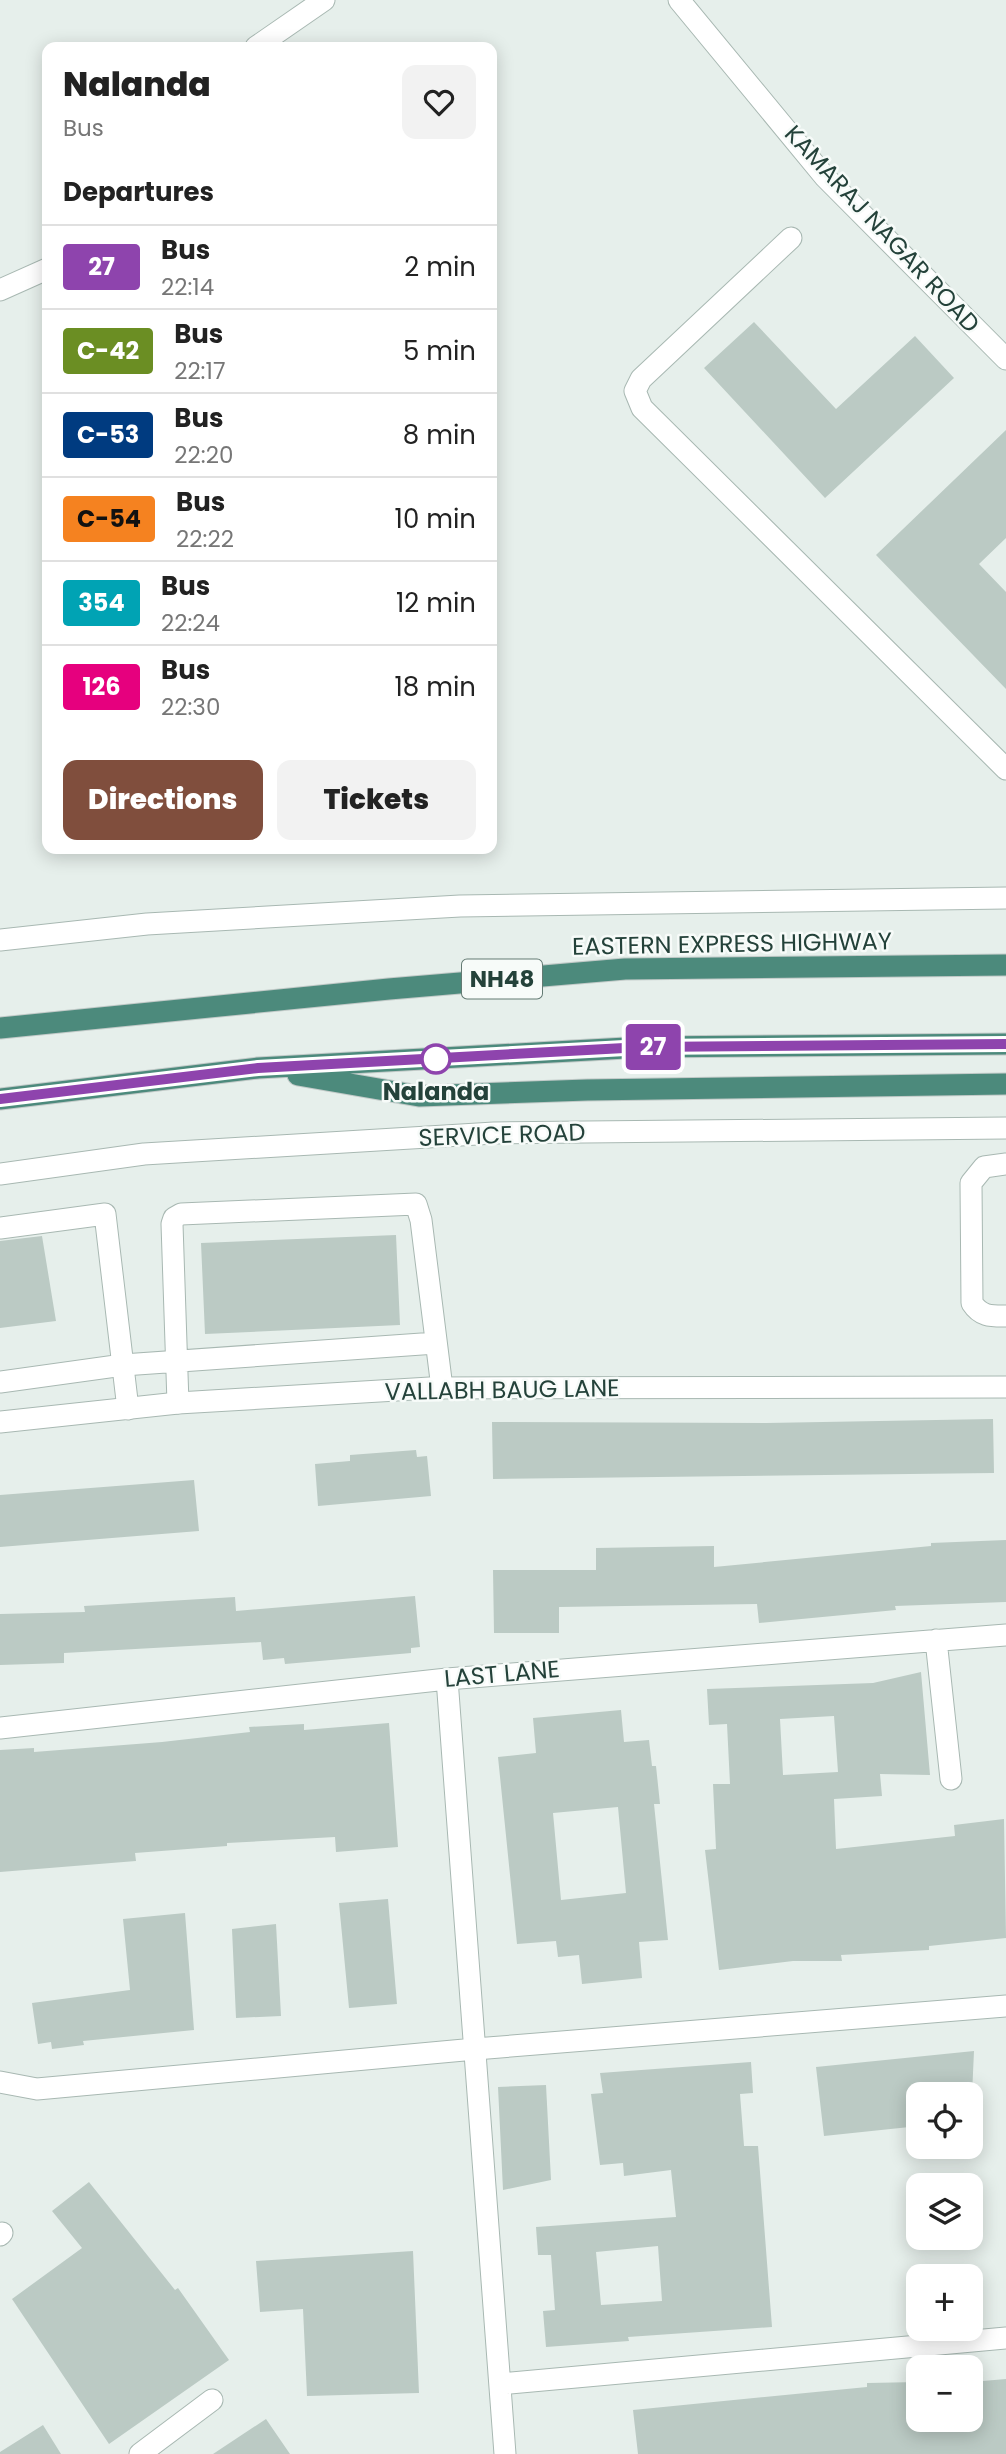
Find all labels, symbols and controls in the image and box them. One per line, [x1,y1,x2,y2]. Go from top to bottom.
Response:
text: Nalanda [63,61,211,108]
button: heart [402,65,476,139]
text: Bus [63,112,104,144]
street label: KAMARAJ NAGAR ROAD [777,118,987,340]
text: Departures [63,174,214,210]
text: Bus [161,232,210,268]
text: 2 min [404,249,476,285]
text: 27 [88,250,115,283]
text: 22:14 [161,271,214,303]
text: Bus [174,316,223,352]
text: 5 min [403,333,476,369]
text: C-42 [77,334,139,367]
text: 22:17 [174,355,225,387]
text: Bus [174,400,224,436]
text: 8 min [403,417,476,453]
text: C-53 [77,418,139,451]
text: 22:20 [174,439,233,471]
text: Bus [176,484,225,520]
text: 10 min [395,501,476,537]
text: C-54 [77,502,141,535]
text: 22:22 [176,523,234,555]
text: Bus [161,568,210,604]
text: 12 min [396,585,476,621]
text: 354 [78,586,125,619]
text: 22:24 [161,607,220,639]
text: Bus [161,652,210,688]
text: 18 min [395,669,476,705]
text: 126 [82,670,121,703]
text: 22:30 [161,691,220,723]
button: Directions [63,760,263,840]
button: Tickets [277,760,476,840]
street label: EASTERN EXPRESS HIGHWAY [572,924,892,963]
road number: NH48 [462,960,542,998]
line badge: 27 [622,1024,684,1070]
text: 27 [640,1030,666,1063]
marker: Nalanda [421,1044,451,1074]
place label: Nalanda [383,1075,489,1108]
street label: SERVICE ROAD [418,1115,586,1154]
street label: VALLABH BAUG LANE [384,1371,620,1408]
street label: LAST LANE [443,1652,561,1695]
map controls [906,2082,983,2432]
button: locate [906,2082,983,2159]
button: layers [906,2173,983,2250]
button: + [906,2264,983,2341]
button: − [906,2355,983,2432]

